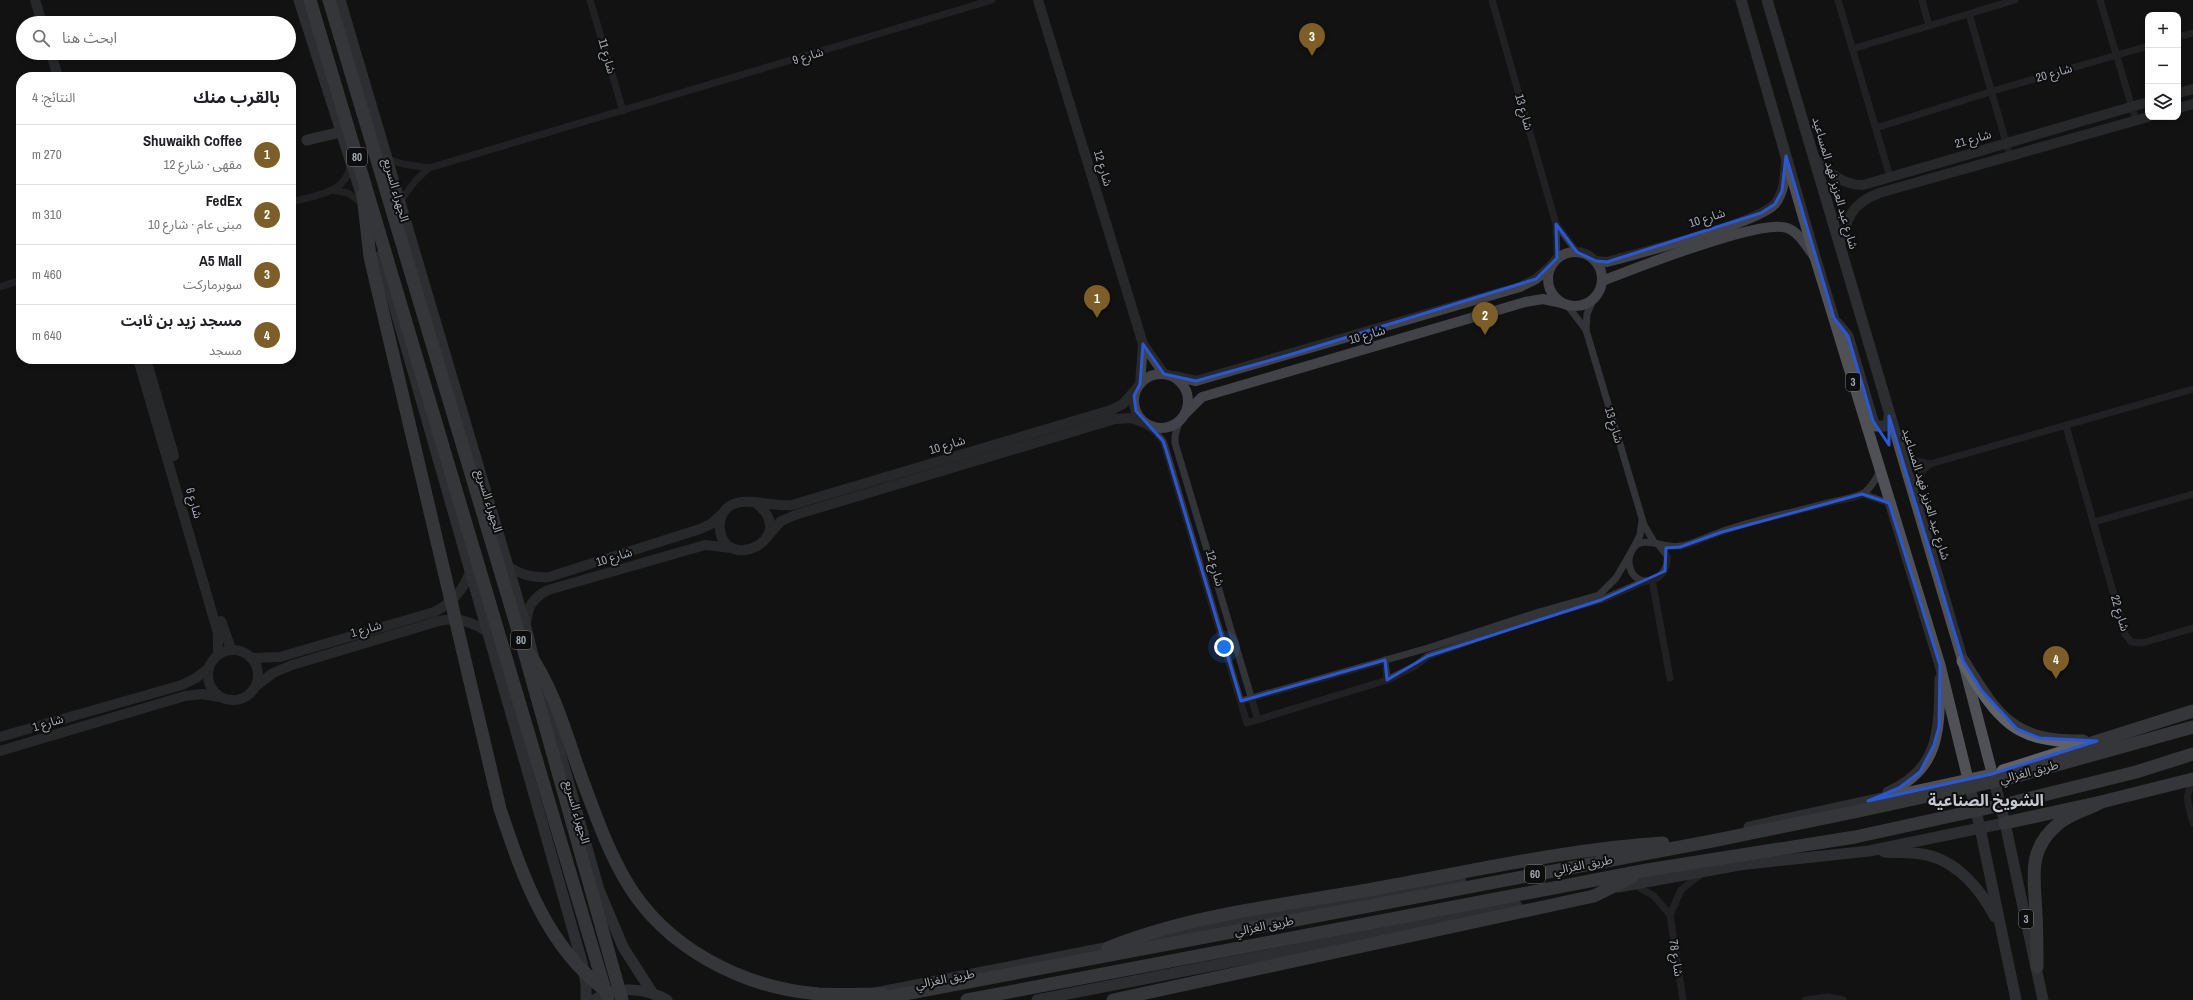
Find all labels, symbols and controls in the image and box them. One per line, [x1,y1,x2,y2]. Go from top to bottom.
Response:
map controls [2145,12,2181,120]
button: + [2145,12,2181,48]
search box [16,16,296,60]
pin: 3 [1299,23,1325,56]
icon: search [30,27,52,49]
text: ابحث هنا [62,27,117,48]
street label: شارع 11 [593,36,620,76]
street label: شارع 9 [791,44,826,69]
button: − [2145,48,2181,84]
street label: شارع 20 [2034,60,2074,87]
button: layers [2145,84,2181,120]
text: بالقرب منك [193,85,280,108]
text: النتائج: 4 [32,89,75,106]
street label: شارع 13 [1510,92,1537,132]
street label: شارع عبد العزيز فهد المساعيد [1807,115,1862,251]
street label: شارع 21 [1953,126,1993,153]
text: Shuwaikh Coffee [143,130,242,151]
text: 270 m [32,146,62,163]
text: 1 [264,146,270,163]
road number: 80 [347,148,367,166]
street label: شارع 12 [1089,148,1116,188]
text: مقهى · شارع 12 [164,156,242,173]
street label: الجهراء السريع [378,156,413,224]
text: FedEx [206,190,242,211]
street label: شارع 10 [1687,205,1727,232]
text: 310 m [32,206,62,223]
text: 2 [264,206,270,223]
text: مبنى عام · شارع 10 [148,216,242,233]
text: A5 Mall [199,250,242,271]
text: 460 m [32,266,62,283]
text: 3 [264,266,270,283]
text: سوبرماركت [183,276,242,293]
pin: 1 [1084,285,1110,318]
pin: 2 [1472,302,1498,335]
text: مسجد زيد بن ثابت [121,310,242,331]
street label: شارع 10 [1347,322,1387,349]
text: 640 m [32,327,62,344]
text: 4 [264,327,270,344]
text: مسجد [209,342,242,359]
road number: 3 [1846,373,1860,391]
street label: شارع 13 [1600,405,1627,445]
street label: شارع عبد العزيز فهد المساعيد [1897,426,1954,562]
street label: شارع 10 [927,432,967,459]
street label: الجهراء السريع [471,467,506,535]
street label: شارع 6 [181,486,206,521]
street label: شارع 10 [594,544,634,571]
street label: شارع 12 [1201,548,1228,588]
street label: شارع 22 [2106,593,2133,633]
street label: شارع 1 [349,617,384,642]
road number: 80 [511,631,531,649]
your location [1214,637,1234,657]
pin: 4 [2043,646,2069,679]
street label: شارع 1 [31,711,66,736]
street label: طريق الغزالي [1998,757,2061,789]
street label: الجهراء السريع [559,778,594,846]
district label: الشويخ الصناعية [1928,789,2044,813]
street label: طريق الغزالي [1552,851,1614,880]
road number: 60 [1525,865,1545,883]
road number: 3 [2019,910,2033,928]
street label: طريق الغزالي [1233,912,1295,941]
street label: شارع 78 [1664,938,1687,978]
street label: طريق الغزالي [914,965,976,994]

